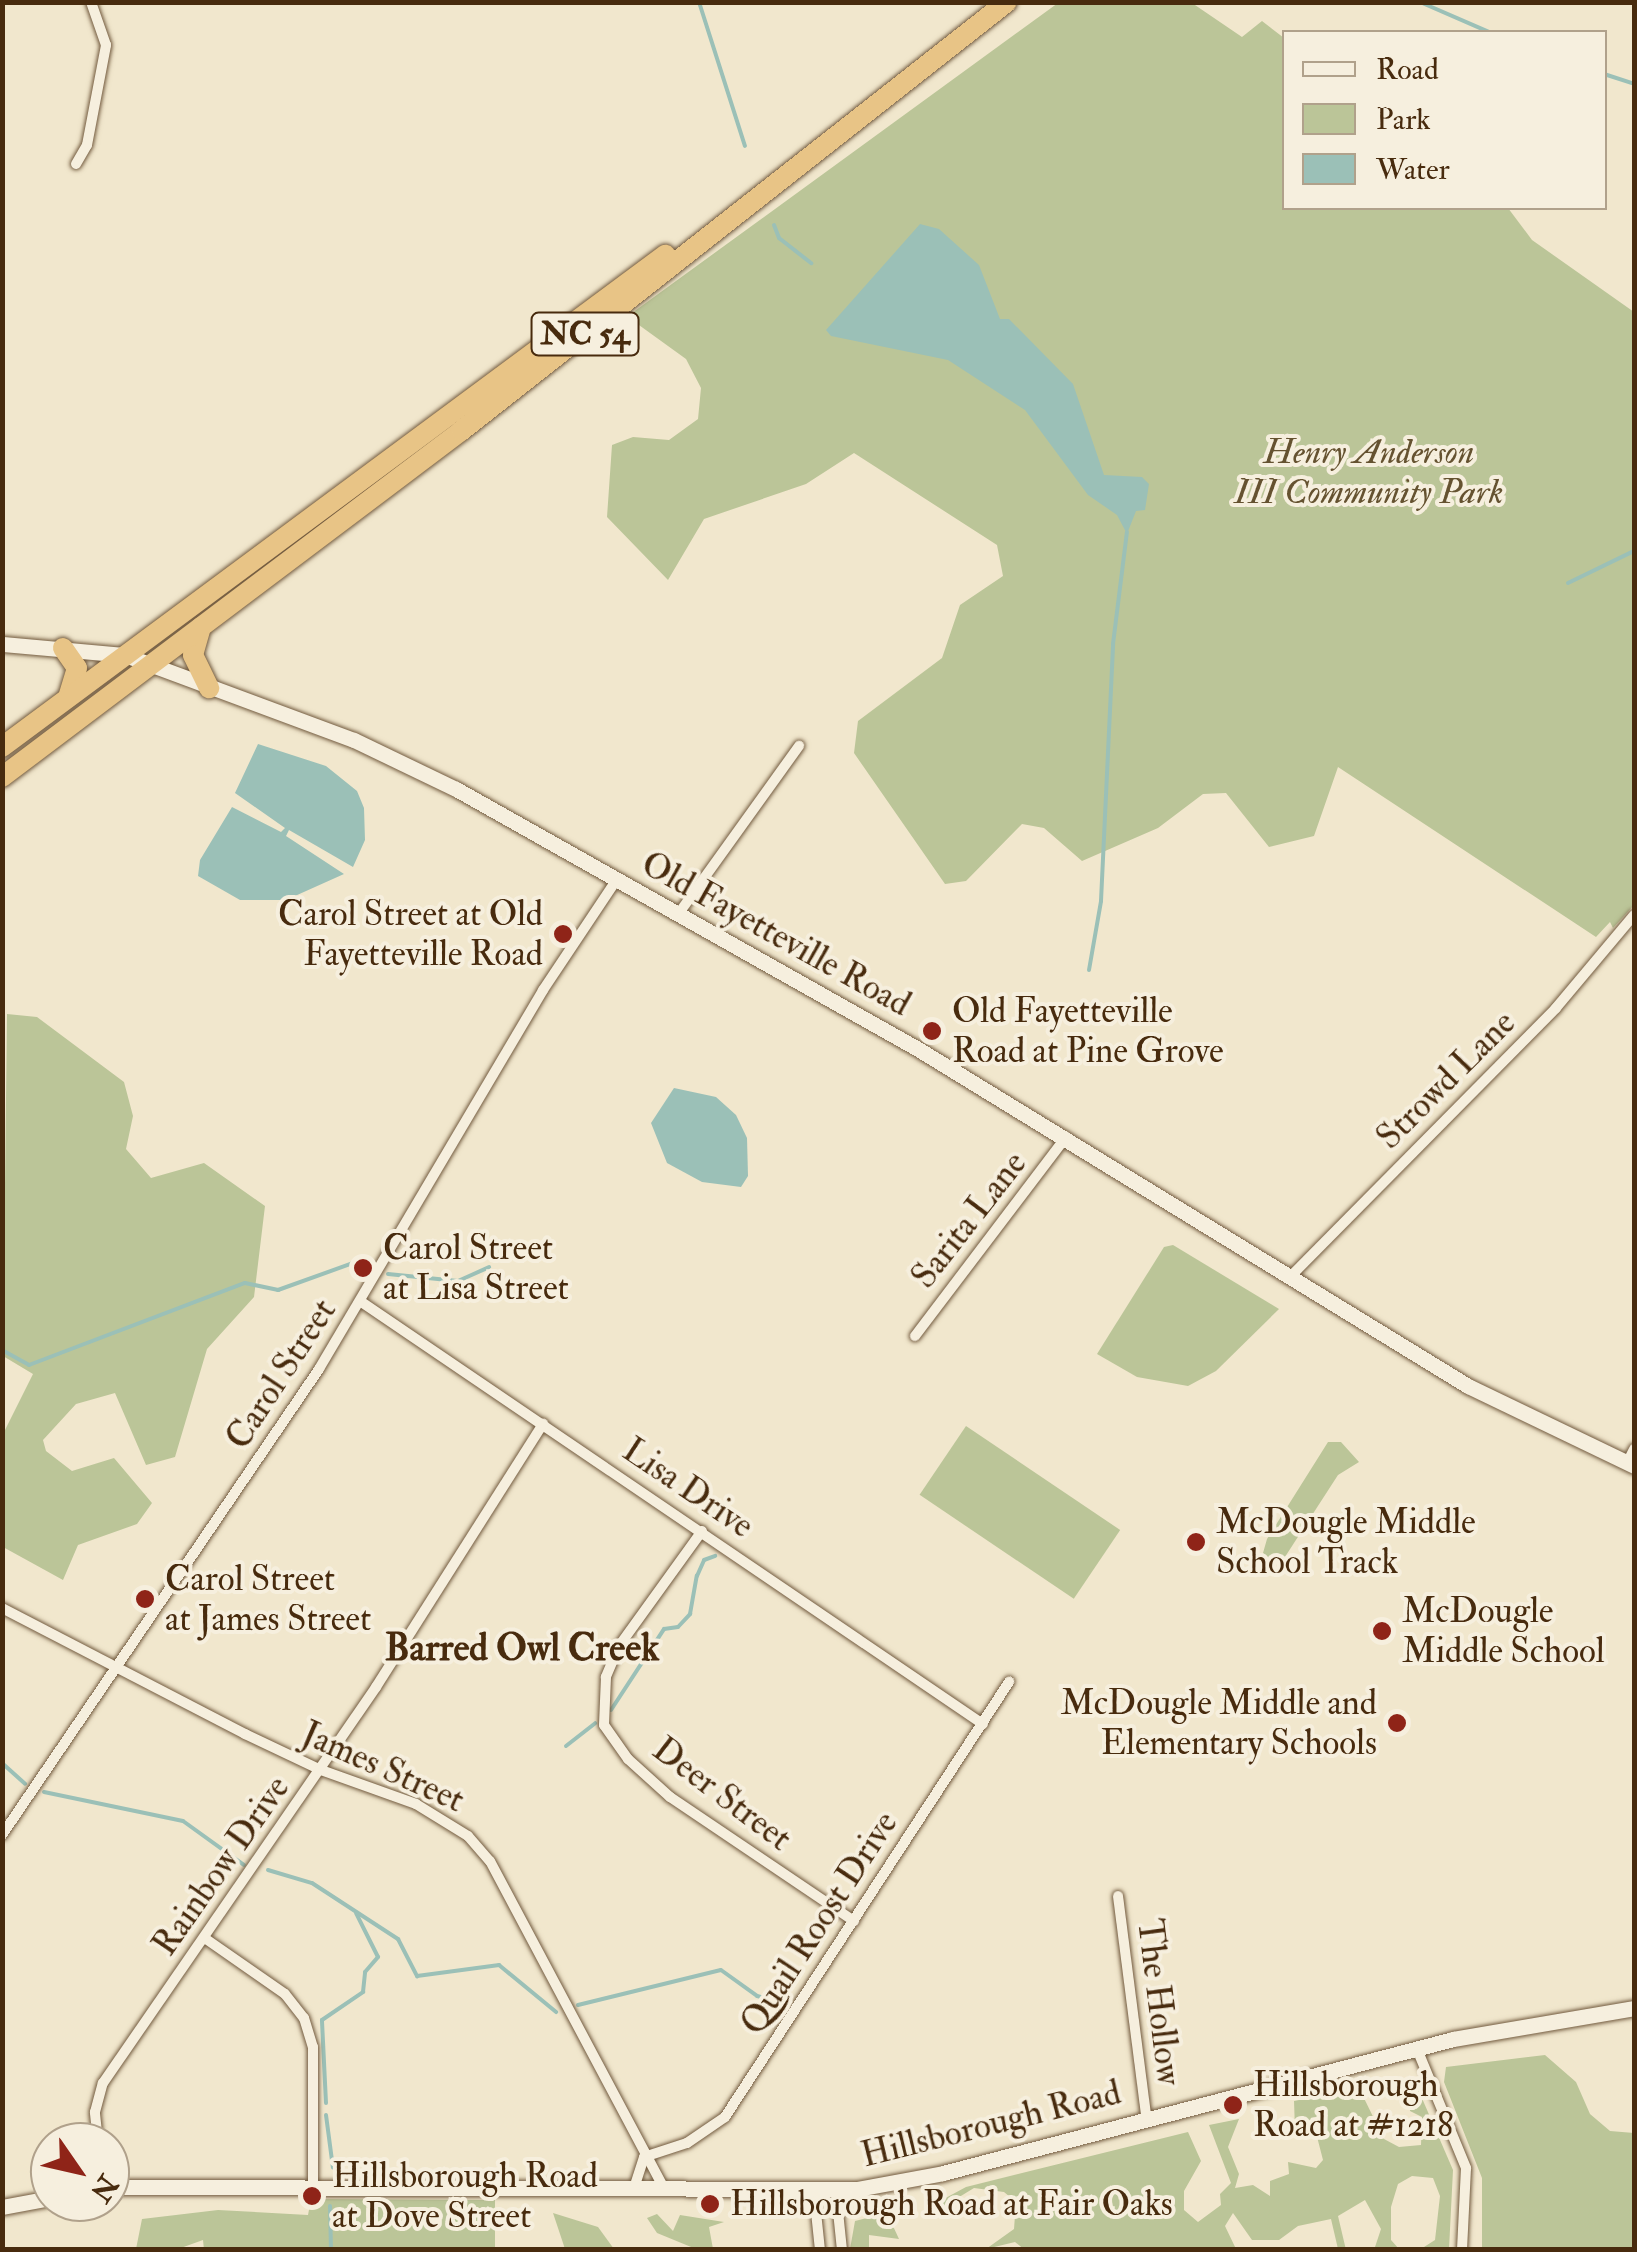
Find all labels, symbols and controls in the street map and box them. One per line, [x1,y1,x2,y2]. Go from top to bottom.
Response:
legend [1282,30,1607,210]
text: Road [1376,51,1439,88]
text: Park [1376,101,1431,138]
text: Water [1376,151,1450,188]
road number: NC 54 [530,307,640,361]
park label: Henry Anderson III Community Park [1235,431,1503,513]
street label: Old Fayetteville Road [634,843,918,1025]
place label: Carol Street at Old Fayetteville Road [278,893,543,975]
marker: Carol Street at Old Fayetteville Road [552,923,574,945]
place label: Old Fayetteville Road at Pine Grove [952,990,1224,1072]
street label: Strowd Lane [1368,1002,1524,1158]
marker: Old Fayetteville Road at Pine Grove [921,1020,943,1042]
street label: Sarita Lane [903,1143,1035,1297]
place label: Carol Street at Lisa Street [383,1227,569,1309]
marker: Carol Street at Lisa Street [352,1257,374,1279]
street label: Carol Street [217,1291,345,1457]
street label: Lisa Drive [615,1429,761,1547]
place label: McDougle Middle School Track [1216,1501,1476,1583]
marker: McDougle Middle School Track [1185,1531,1207,1553]
place label: Carol Street at James Street [165,1558,371,1640]
marker: Carol Street at James Street [134,1588,156,1610]
place label: McDougle Middle School [1402,1590,1605,1672]
marker: McDougle Middle School [1371,1620,1393,1642]
district label: Barred Owl Creek [385,1626,659,1672]
place label: McDougle Middle and Elementary Schools [1060,1682,1377,1764]
marker: McDougle Middle and Elementary Schools [1386,1712,1408,1734]
street label: James Street [295,1713,471,1821]
street label: Deer Street [644,1728,800,1860]
street label: Rainbow Drive [144,1768,298,1964]
street label: Quail Roost Drive [731,1804,907,2042]
street label: The Hollow [1128,1916,1190,2088]
place label: Hillsborough Road at #1218 [1253,2064,1453,2146]
street label: Hillsborough Road [857,2071,1125,2177]
marker: Hillsborough Road at #1218 [1222,2094,1244,2116]
north arrow [30,2122,130,2222]
place label: Hillsborough Road at Dove Street [332,2155,598,2237]
text: N [82,2168,125,2208]
place label: Hillsborough Road at Fair Oaks [730,2183,1173,2225]
marker: Hillsborough Road at Dove Street [301,2185,323,2207]
marker: Hillsborough Road at Fair Oaks [699,2193,721,2215]

